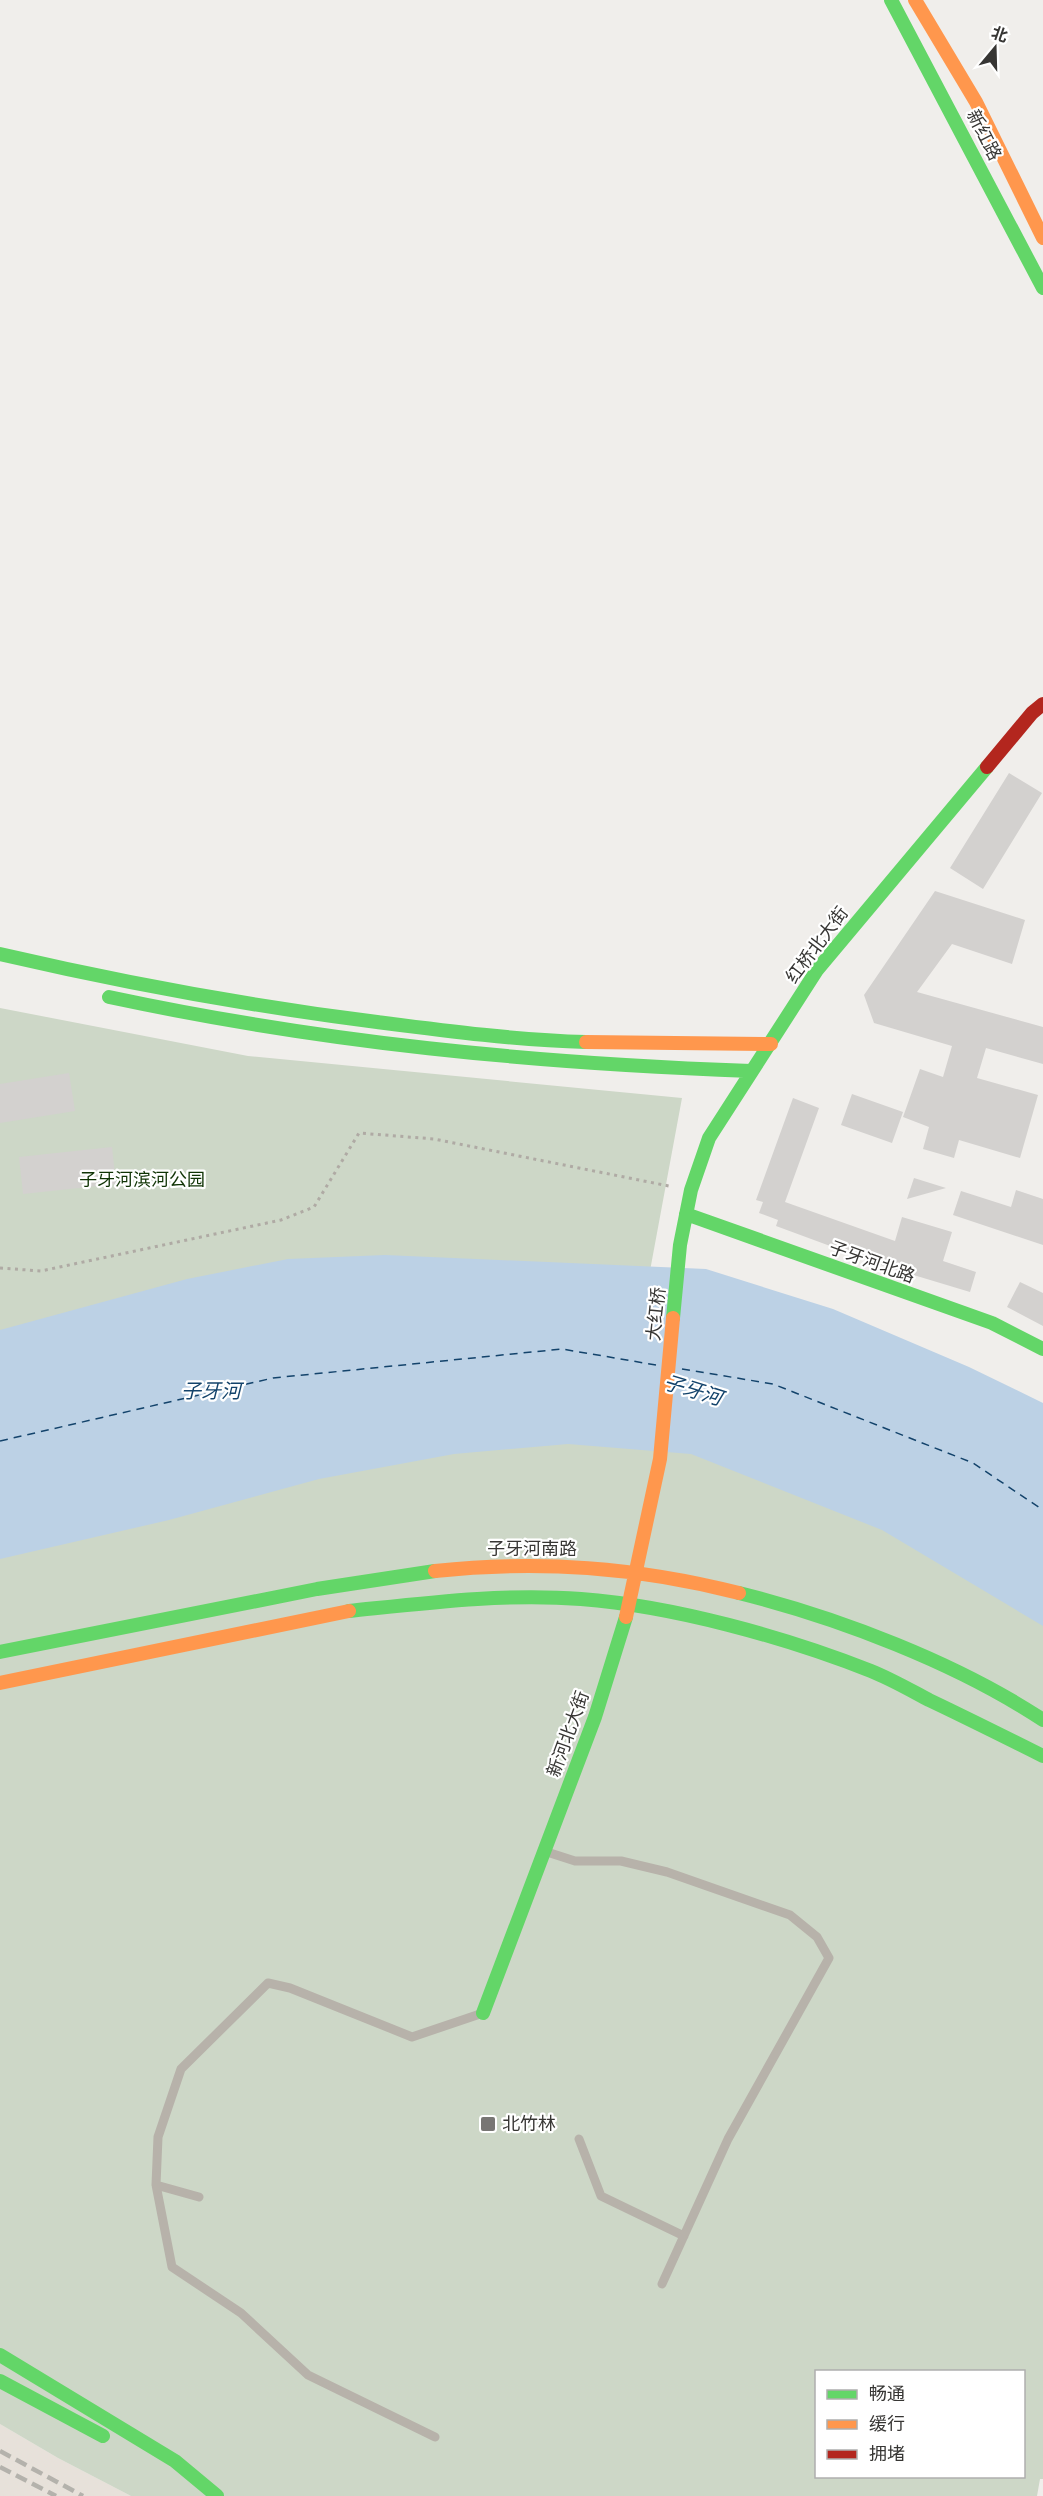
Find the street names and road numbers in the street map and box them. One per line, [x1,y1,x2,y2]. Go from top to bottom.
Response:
street label: 新红路 [962,105,1007,164]
street label: 红桥北大街 [780,902,853,988]
street label: 子牙河北路 [826,1235,918,1288]
street label: 大红桥 [641,1286,670,1342]
street label: 子牙河南路 [487,1537,577,1560]
street label: 新河北大街 [541,1688,594,1780]

